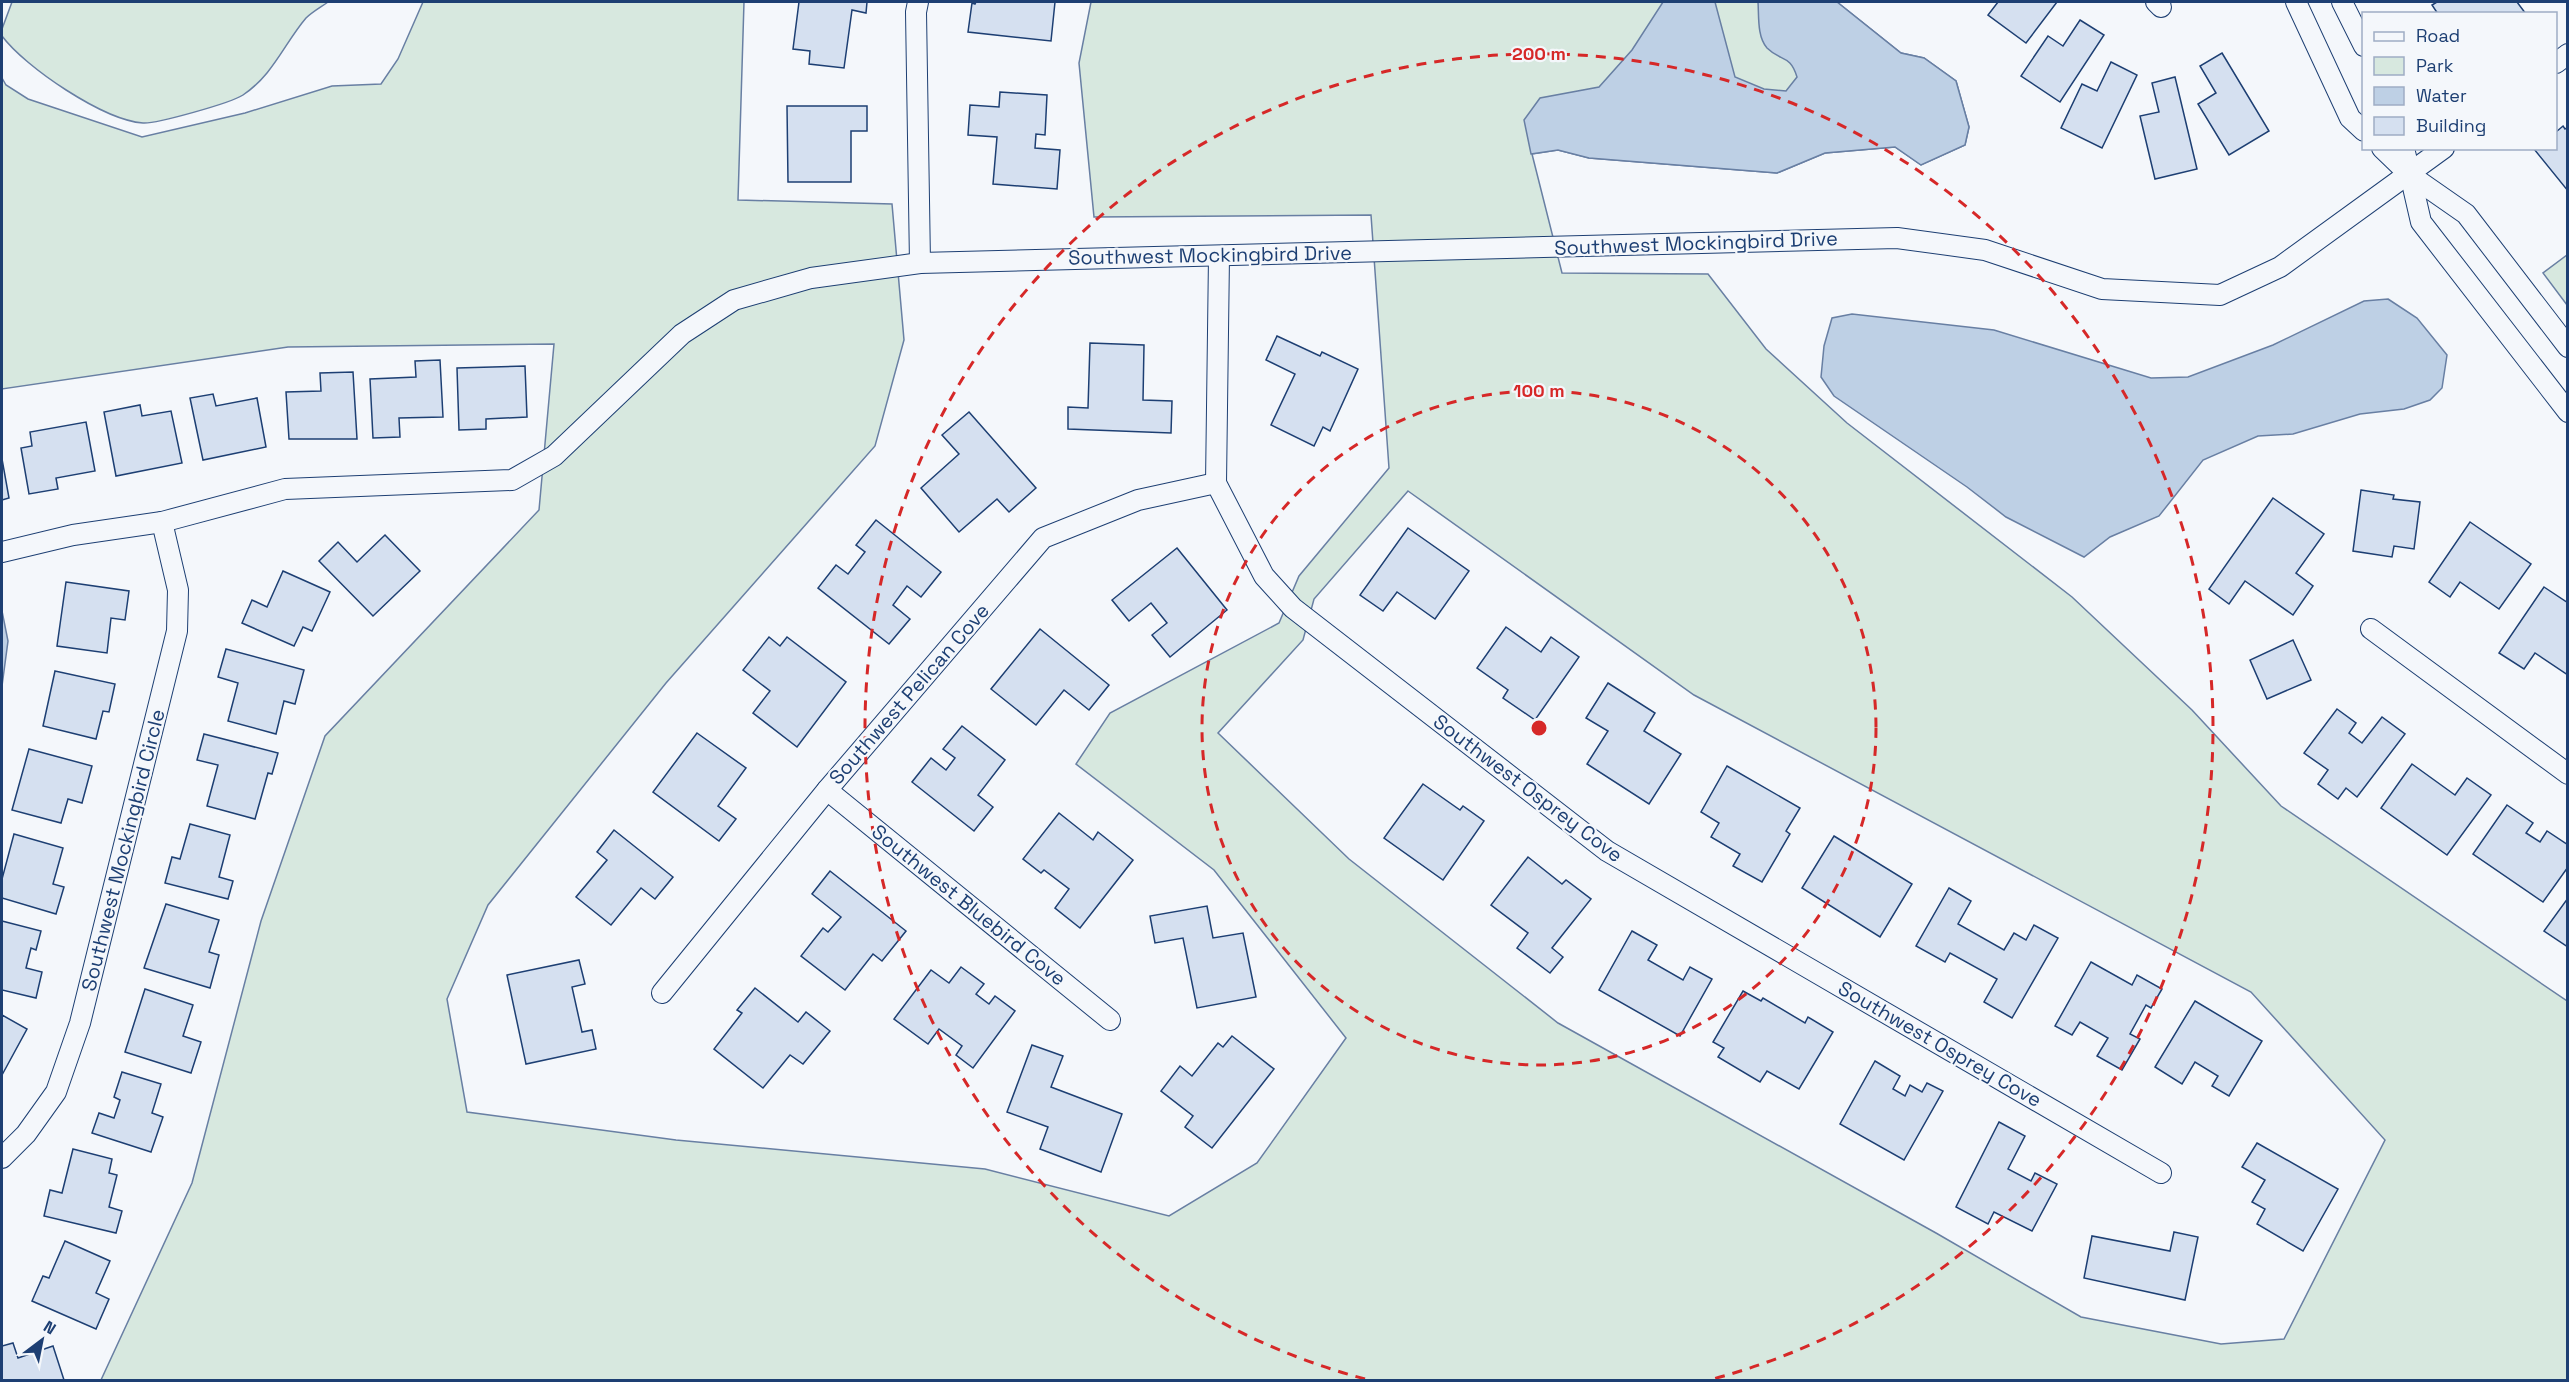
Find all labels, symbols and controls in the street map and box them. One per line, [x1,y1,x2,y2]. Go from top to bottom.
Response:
legend [2362,12,2557,150]
text: Road [2416,24,2460,47]
text: 200 m [1512,42,1566,65]
text: Park [2416,54,2454,77]
text: Water [2416,84,2467,107]
text: Building [2416,114,2486,137]
street label: Southwest Mockingbird Drive [1554,225,1838,261]
street label: Southwest Mockingbird Drive [1068,240,1352,270]
text: 100 m [1513,379,1565,402]
street label: Southwest Pelican Cove [823,598,995,790]
street label: Southwest Mockingbird Circle [75,706,171,994]
street label: Southwest Osprey Cove [1428,708,1628,868]
centre of rings [1529,718,1549,738]
street label: Southwest Bluebird Cove [866,819,1072,991]
street label: Southwest Osprey Cove [1834,975,2046,1113]
north arrow [12,1310,72,1370]
text: N [40,1316,60,1339]

